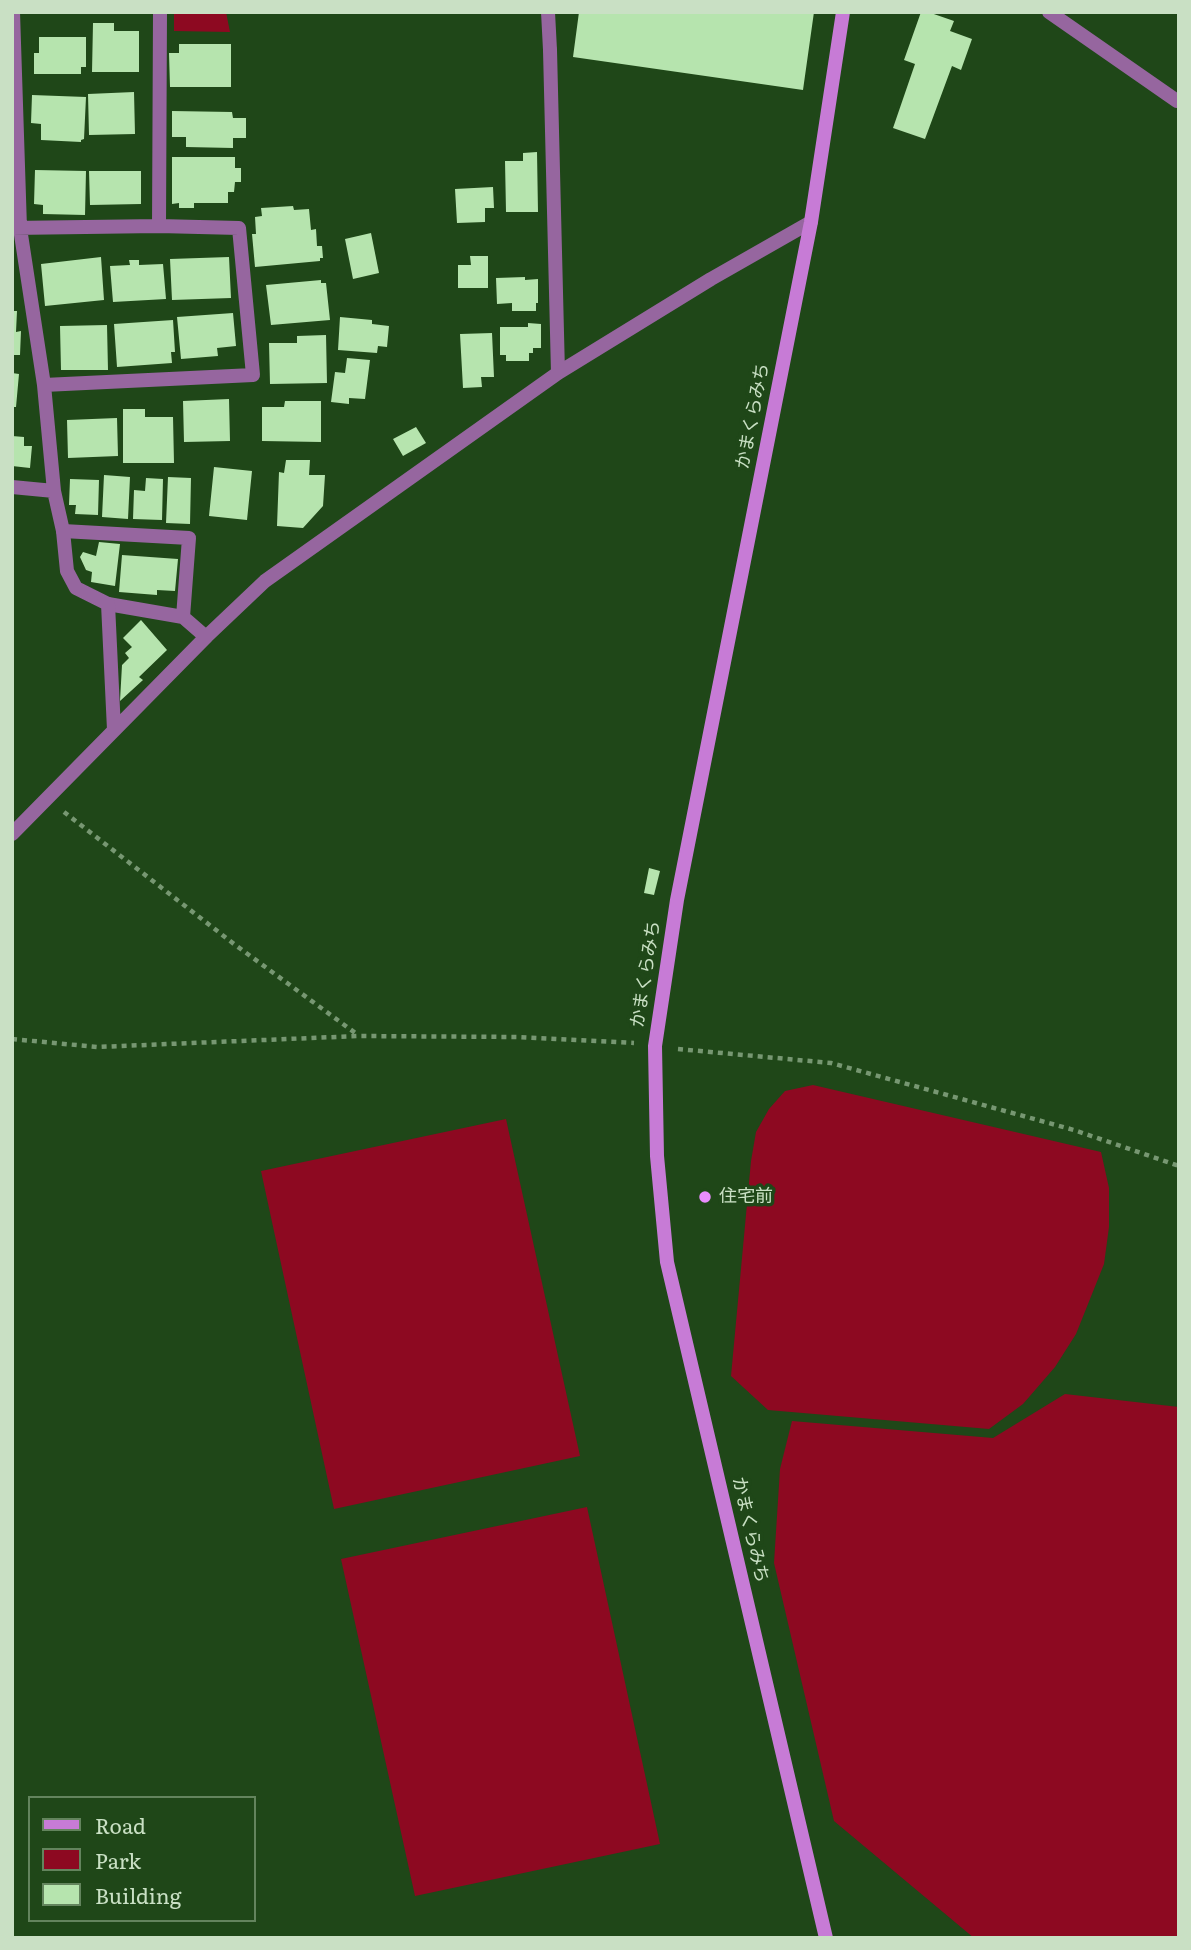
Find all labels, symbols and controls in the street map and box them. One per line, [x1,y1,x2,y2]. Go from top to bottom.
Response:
street label: かまくらみち [732,361,774,471]
street label: かまくらみち [627,919,665,1029]
place label: 住宅前 [719,1186,773,1208]
marker: 住宅前 [697,1189,713,1205]
street label: かまくらみち [727,1475,773,1585]
legend [28,1796,256,1922]
text: Road [95,1809,146,1840]
text: Park [95,1844,141,1875]
text: Building [95,1879,181,1910]

